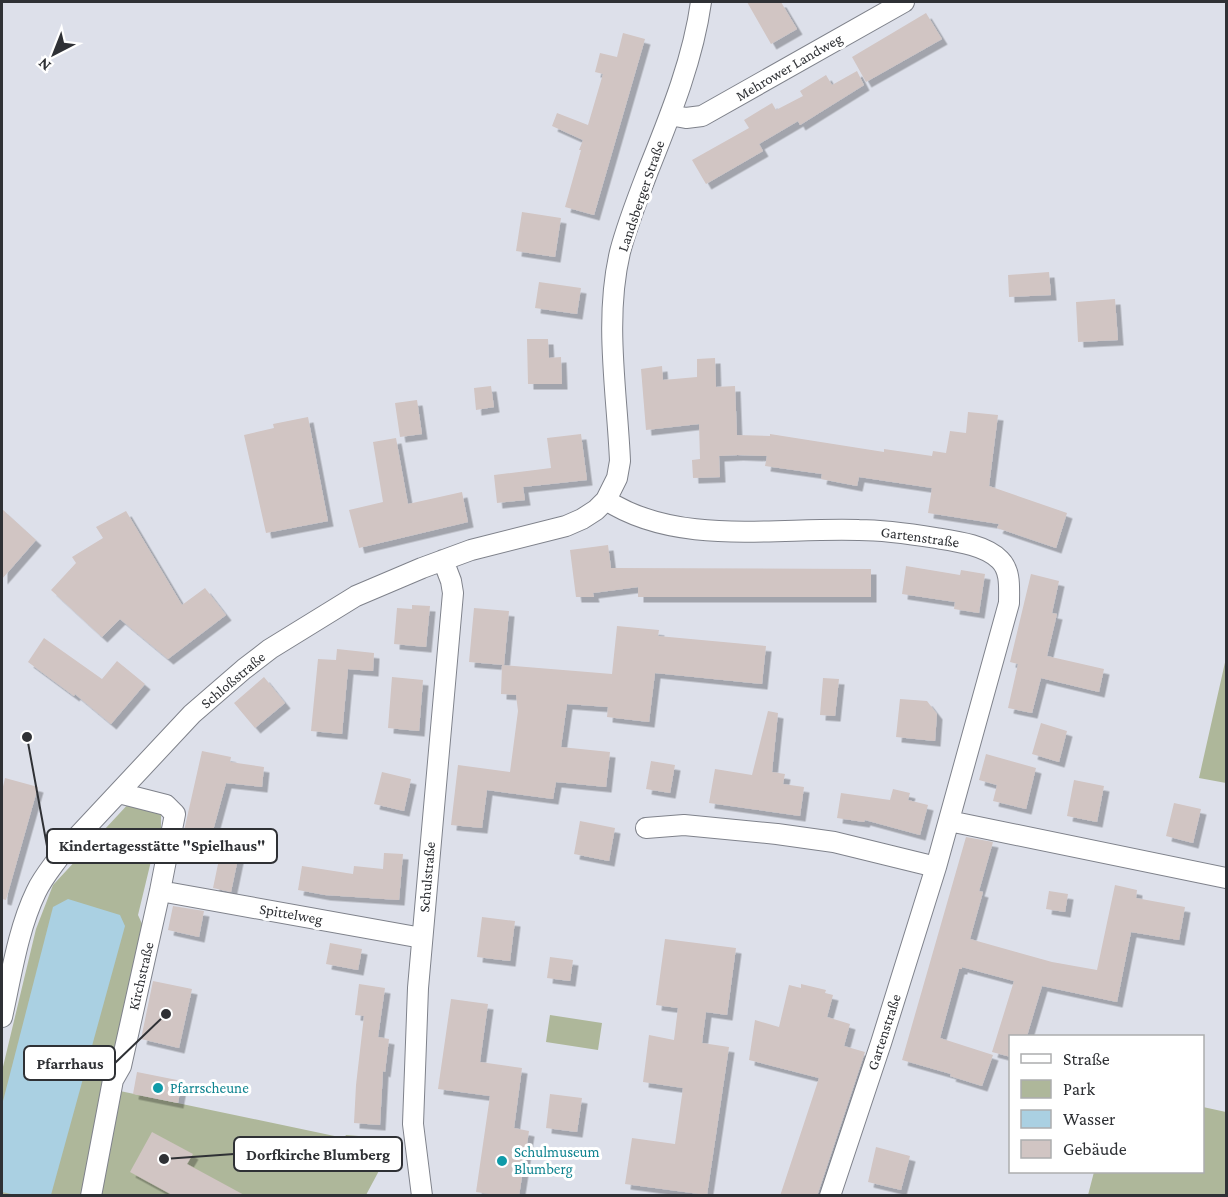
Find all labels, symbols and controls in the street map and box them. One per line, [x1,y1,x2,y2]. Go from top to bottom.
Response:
north arrow [24,24,84,84]
street label: Mehrower Landweg [733,30,846,105]
text: N [34,55,54,75]
street label: Landsberger Straße [614,138,669,254]
street label: Gartenstraße [880,524,961,550]
street label: Schloßstraße [198,648,269,711]
callout: Kindertagesstätte "Spielhaus" [47,829,277,863]
text: Kindertagesstätte "Spielhaus" [59,837,265,854]
street label: Schulstraße [416,841,438,913]
street label: Spittelweg [258,901,324,928]
street label: Kirchstraße [125,940,157,1012]
street label: Gartenstraße [864,992,904,1072]
legend [1009,1035,1204,1173]
callout: Pfarrhaus [24,1046,115,1080]
text: Straße [1063,1049,1110,1069]
text: Pfarrhaus [36,1055,104,1072]
text: Park [1063,1079,1095,1099]
place label: Pfarrscheune [170,1080,249,1096]
marker: Pfarrscheune [151,1081,165,1095]
text: Wasser [1063,1109,1116,1129]
callout: Dorfkirche Blumberg [234,1137,402,1171]
text: Gebäude [1063,1139,1127,1159]
place label: Schulmuseum Blumberg [514,1144,600,1178]
text: Dorfkirche Blumberg [246,1146,390,1163]
marker: Schulmuseum Blumberg [495,1154,509,1168]

